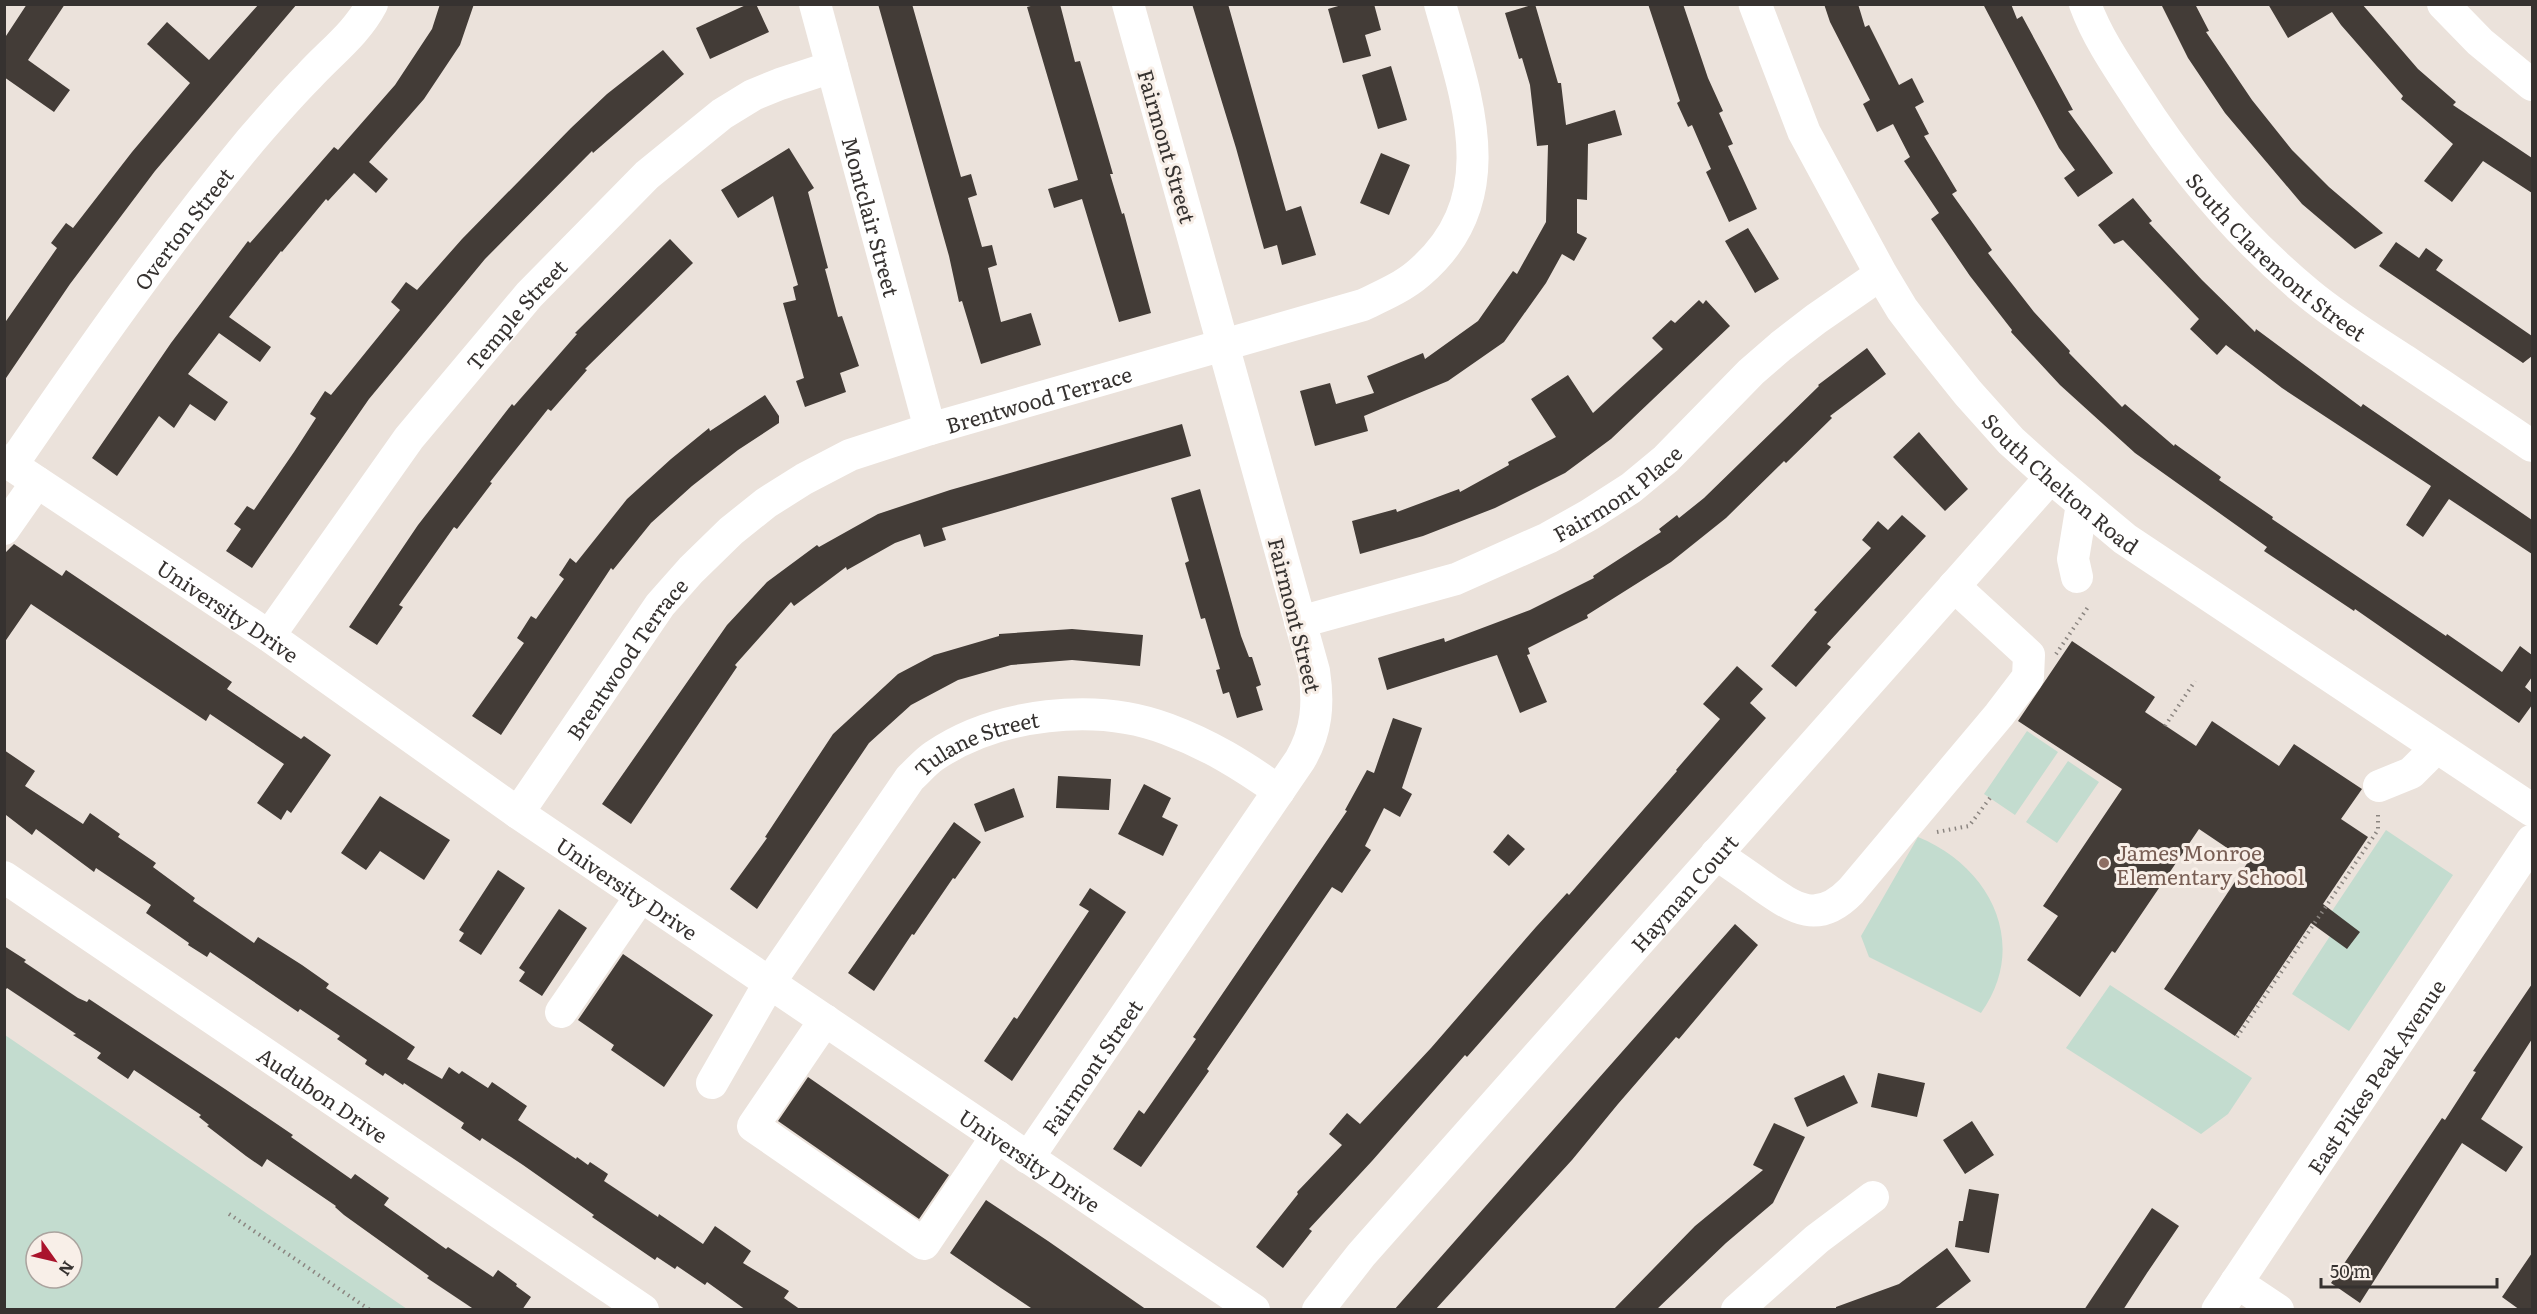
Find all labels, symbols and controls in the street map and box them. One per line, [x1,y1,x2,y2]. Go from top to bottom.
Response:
street label: Fairmont Street [1131,65,1205,227]
street label: Montclair Street [836,133,909,300]
street label: Overton Street [125,159,239,295]
street label: South Claremont Street [2180,165,2374,347]
street label: Temple Street [457,251,573,376]
street label: Brentwood Terrace [942,357,1135,439]
street label: South Chelton Road [1977,405,2146,560]
street label: Fairmont Place [1547,437,1688,548]
street label: Fairmont Street [1262,534,1330,696]
street label: University Drive [152,551,306,669]
street label: Brentwood Terrace [558,570,694,745]
street label: Tulane Street [906,702,1041,783]
street label: Hayman Court [1622,826,1744,958]
street label: University Drive [551,828,705,946]
place label: James Monroe Elementary School [2116,836,2305,891]
marker: James Monroe Elementary School [2097,856,2111,870]
street label: East Pikes Peak Avenue [2298,972,2451,1179]
street label: Fairmont Street [1033,992,1149,1141]
street label: Audubon Drive [252,1038,395,1149]
street label: University Drive [953,1100,1108,1218]
north arrow [24,1230,84,1290]
scale bar [2321,1251,2496,1289]
text: N [54,1257,81,1281]
text: 50 m [2330,1257,2371,1284]

